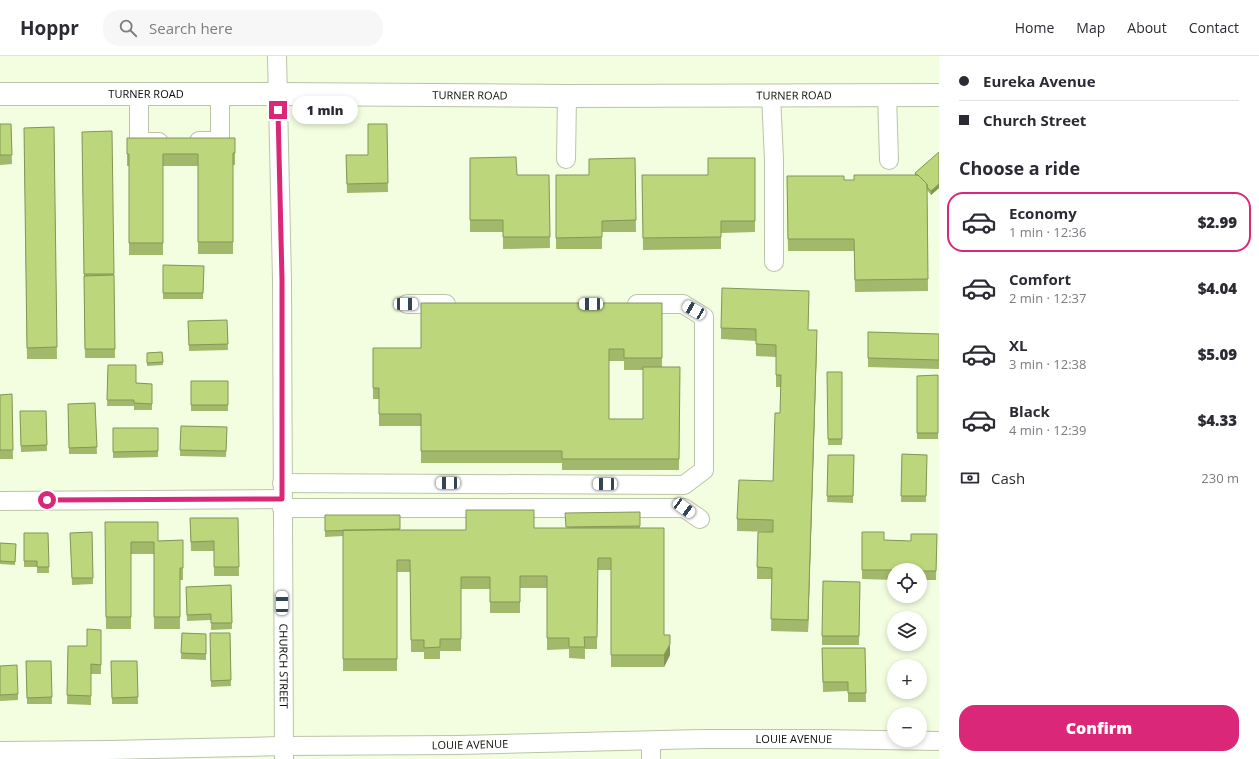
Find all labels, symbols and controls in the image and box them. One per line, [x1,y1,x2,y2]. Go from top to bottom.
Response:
search box [103,10,383,46]
text: Hoppr [20,15,79,41]
icon: search [117,17,139,39]
text: Search here [149,18,233,38]
text: Home [1015,18,1054,37]
text: Map [1076,18,1105,37]
text: About [1127,18,1167,37]
text: Contact [1189,18,1239,37]
text: Eureka Avenue [983,71,1096,91]
street label: TURNER ROAD [108,86,184,101]
street label: TURNER ROAD [432,87,508,103]
street label: TURNER ROAD [756,87,832,102]
callout: 1 min [292,96,358,124]
route end [269,101,287,119]
text: 1 min [307,101,343,119]
text: Church Street [983,110,1086,130]
text: Choose a ride [959,156,1080,180]
text: Economy [1009,203,1077,223]
icon: car [961,204,997,240]
text: $2.99 [1198,212,1237,232]
text: 1 min · 12:36 [1009,223,1086,241]
text: Comfort [1009,269,1071,289]
icon: car [961,270,997,306]
text: $4.04 [1198,278,1237,298]
text: 2 min · 12:37 [1009,289,1086,307]
car [394,298,418,310]
car [579,298,603,310]
car [681,299,707,321]
text: XL [1009,335,1027,355]
icon: car [961,336,997,372]
text: $5.09 [1198,344,1237,364]
text: 3 min · 12:38 [1009,355,1086,373]
text: Black [1009,401,1050,421]
icon: car [961,402,997,438]
text: $4.33 [1198,410,1237,430]
text: 4 min · 12:39 [1009,421,1086,439]
icon: cash [959,467,981,489]
text: Cash [991,468,1025,488]
text: 230 m [1201,469,1239,487]
car [436,477,460,489]
car [593,478,617,490]
route start [38,491,56,509]
car [671,496,697,520]
map controls [887,563,927,747]
button: locate [887,563,927,603]
car [276,591,288,615]
button: layers [887,611,927,651]
street label: CHURCH STREET [276,623,292,708]
button: + [887,659,927,699]
button: Confirm [959,705,1239,751]
button: − [887,707,927,747]
street label: LOUIE AVENUE [756,731,832,746]
street label: LOUIE AVENUE [432,736,508,752]

